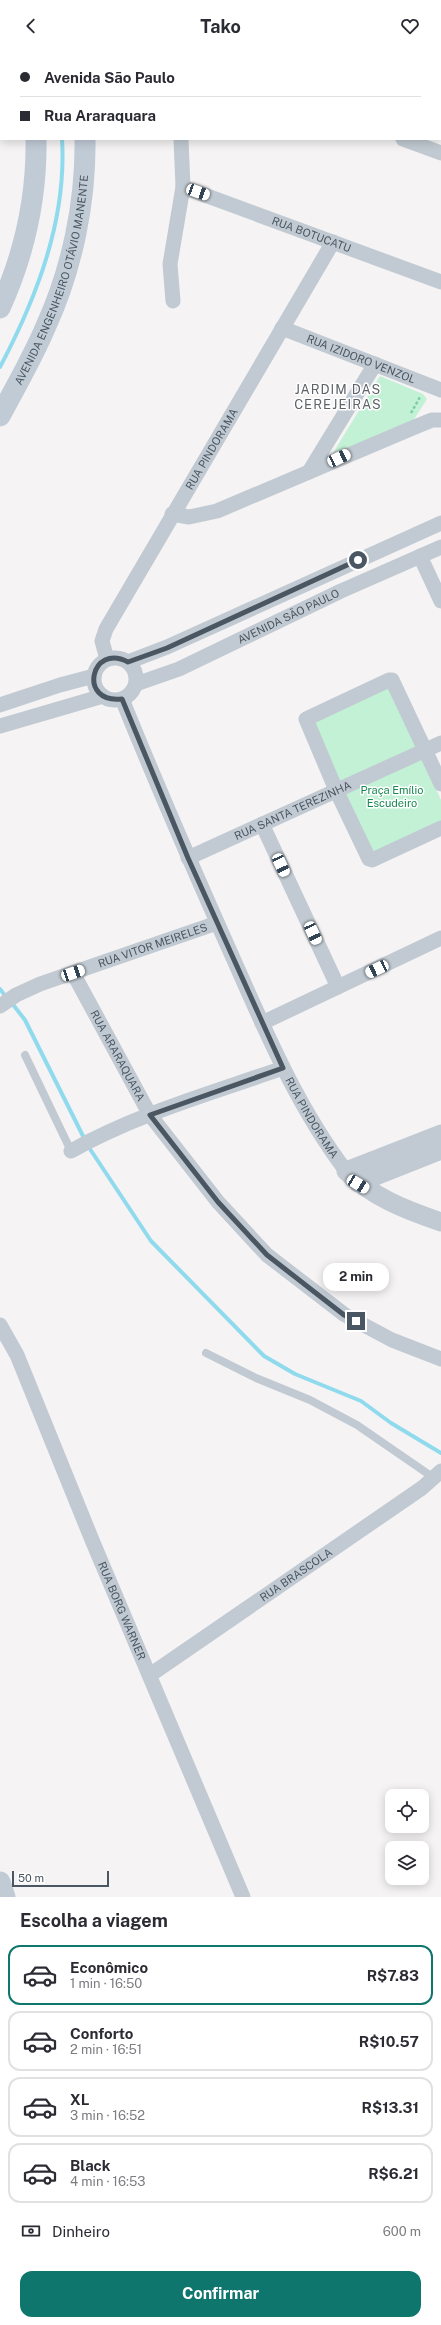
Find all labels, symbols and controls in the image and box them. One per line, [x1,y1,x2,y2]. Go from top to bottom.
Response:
icon: back [20,15,42,37]
icon: heart [399,15,421,37]
text: Tako [200,16,241,37]
text: Avenida São Paulo [44,69,175,86]
text: Rua Araraquara [44,107,156,124]
street label: AVENIDA ENGENHEIRO OTÁVIO MANENTE [12,174,90,387]
car [185,182,211,202]
street label: RUA BOTUCATU [270,214,353,254]
street label: RUA IZIDORO VENZOL [305,332,417,386]
district label: JARDIM DAS CEREJEIRAS [294,382,382,412]
street label: RUA PINDORAMA [183,406,240,492]
car [326,447,352,469]
route start [349,551,367,569]
street label: AVENIDA SÃO PAULO [236,587,341,646]
street label: RUA SANTA TEREZINHA [232,779,353,842]
park label: Praça Emílio Escudeiro [360,784,424,809]
car [270,852,292,878]
car [302,920,324,946]
street label: RUA VITOR MEIRELES [96,921,209,970]
car [364,958,390,980]
car [60,963,86,983]
street label: RUA ARARAQUARA [88,1008,147,1103]
street label: RUA PINDORAMA [283,1075,341,1161]
car [345,1173,371,1195]
callout: 2 min [323,1263,389,1291]
text: 2 min [339,1269,373,1284]
route end [347,1312,365,1330]
street label: RUA BRASCOLA [257,1546,334,1604]
street label: RUA BORG WARNER [96,1560,148,1662]
map controls [385,1789,429,1885]
button: locate [385,1789,429,1833]
button: layers [385,1841,429,1885]
scale bar [12,1869,109,1888]
text: 50 m [18,1872,44,1884]
text: Escolha a viagem [20,1910,168,1931]
icon: car [22,1957,58,1993]
text: Econômico [70,1959,148,1976]
text: R$7.83 [367,1967,419,1984]
text: 1 min · 16:50 [70,1976,142,1991]
icon: car [22,2023,58,2059]
text: Conforto [70,2025,133,2042]
text: R$10.57 [359,2033,419,2050]
text: 2 min · 16:51 [70,2042,142,2057]
icon: car [22,2089,58,2125]
text: XL [70,2091,89,2108]
text: R$13.31 [362,2099,419,2116]
text: 3 min · 16:52 [70,2108,145,2123]
icon: car [22,2155,58,2191]
text: Black [70,2157,110,2174]
text: R$6.21 [368,2165,419,2182]
text: 4 min · 16:53 [70,2174,145,2189]
icon: cash [20,2220,42,2242]
text: Dinheiro [52,2223,110,2240]
text: 600 m [383,2224,421,2239]
button: Confirmar [20,2271,421,2317]

